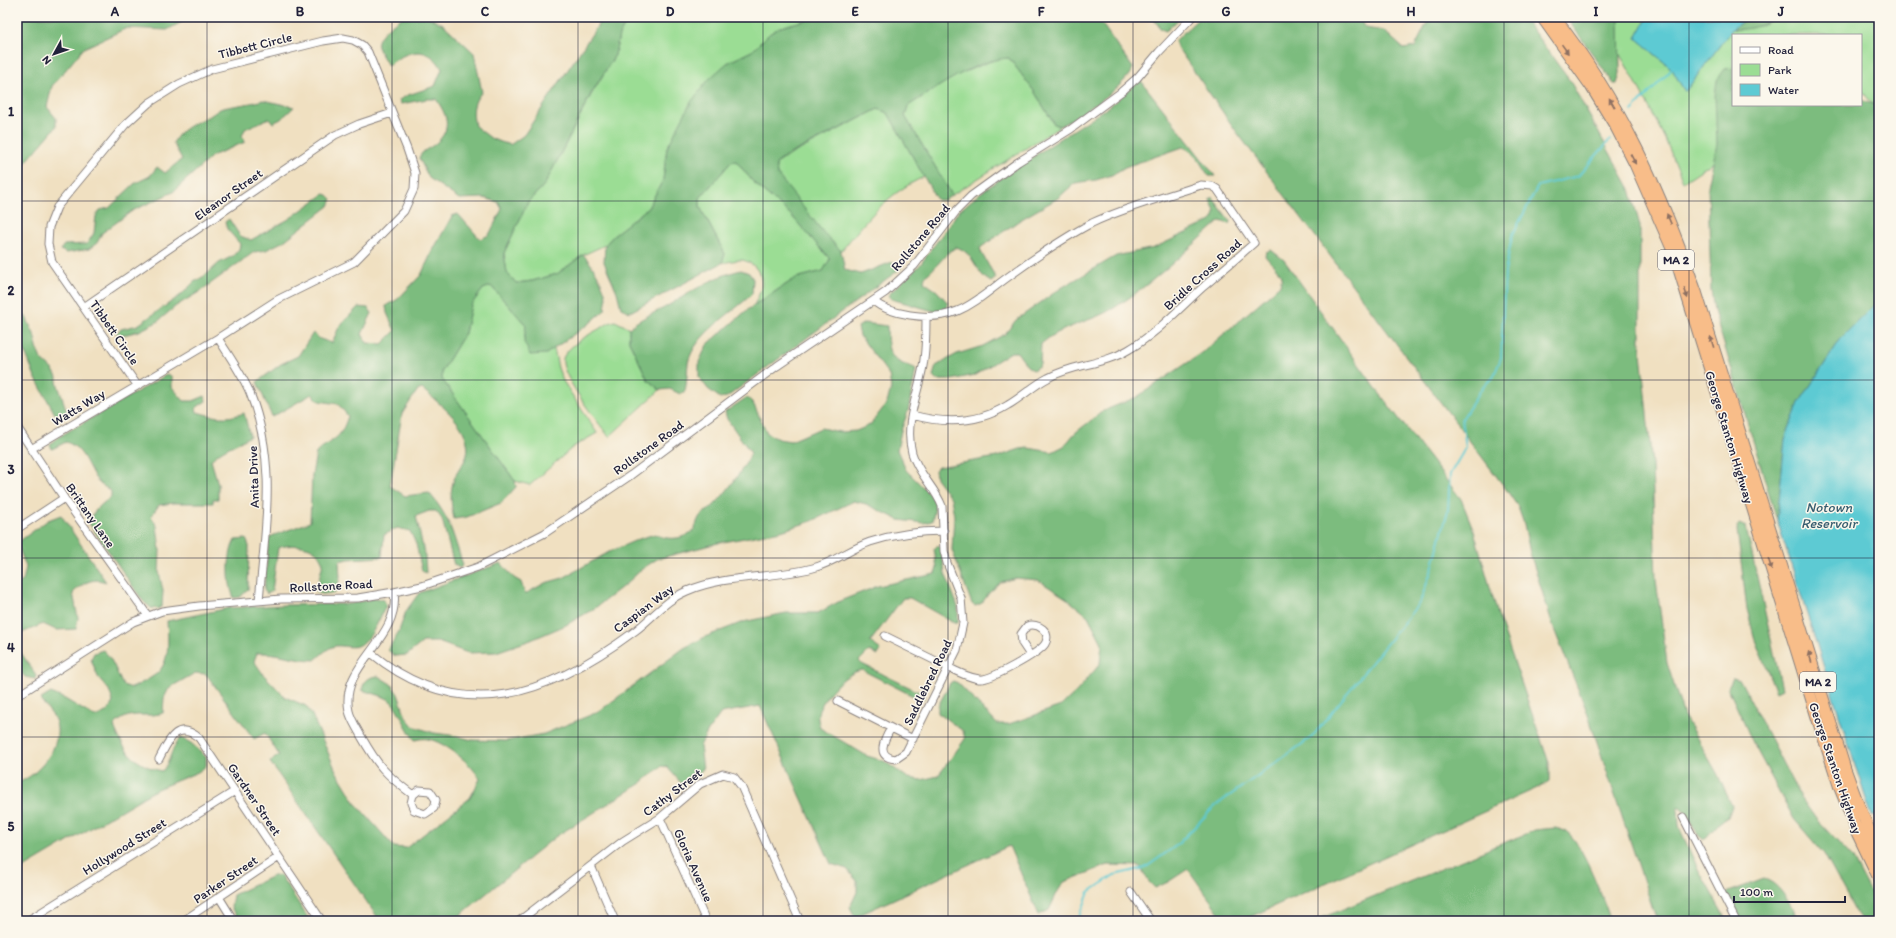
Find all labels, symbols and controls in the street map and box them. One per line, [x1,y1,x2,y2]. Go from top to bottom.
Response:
text: A [110,4,120,19]
text: B [296,4,305,19]
text: C [481,4,490,19]
text: D [666,4,675,19]
text: E [851,4,859,19]
text: F [1038,4,1045,19]
text: G [1222,4,1231,19]
text: H [1407,4,1416,19]
text: I [1594,4,1599,19]
text: J [1777,4,1785,19]
street label: Tibbett Circle [217,29,293,62]
north arrow [34,34,74,74]
legend [1732,34,1862,106]
one-way arrow [1560,43,1569,54]
text: Road [1768,43,1794,57]
text: N [39,53,54,67]
text: Park [1768,63,1792,77]
text: Water [1768,83,1799,97]
one-way arrow [1609,97,1616,109]
text: 1 [8,104,14,119]
one-way arrow [1629,153,1636,165]
street label: Eleanor Street [191,165,265,223]
street label: Rollstone Road [888,201,953,274]
one-way arrow [1666,213,1672,225]
street label: Bridle Cross Road [1160,236,1244,313]
road number: MA 2 [1658,250,1694,270]
text: 2 [8,283,15,298]
one-way arrow [1683,287,1689,299]
street label: Tibbett Circle [87,297,142,367]
one-way arrow [1709,336,1715,348]
street label: George Stanton Highway [1702,369,1757,505]
street label: Watts Way [49,386,107,429]
street label: Rollstone Road [610,417,686,478]
street label: Anita Drive [245,446,262,508]
text: 3 [7,462,15,477]
street label: Brittany Lane [63,480,118,550]
water label: Notown Reservoir [1801,499,1858,532]
one-way arrow [1767,558,1773,570]
street label: Rollstone Road [289,576,373,595]
street label: Caspian Way [610,581,676,636]
street label: Saddlebred Road [900,637,955,728]
text: 4 [7,640,15,655]
one-way arrow [1807,651,1813,663]
road number: MA 2 [1800,672,1836,692]
street label: George Stanton Highway [1806,700,1865,836]
street label: Gardner Street [225,760,284,838]
street label: Cathy Street [640,765,705,819]
street label: Hollywood Street [80,815,169,878]
text: 5 [8,819,15,834]
street label: Gloria Avenue [671,826,716,904]
street label: Parker Street [190,852,260,906]
scale bar [1734,878,1845,904]
text: 100 m [1740,885,1773,899]

